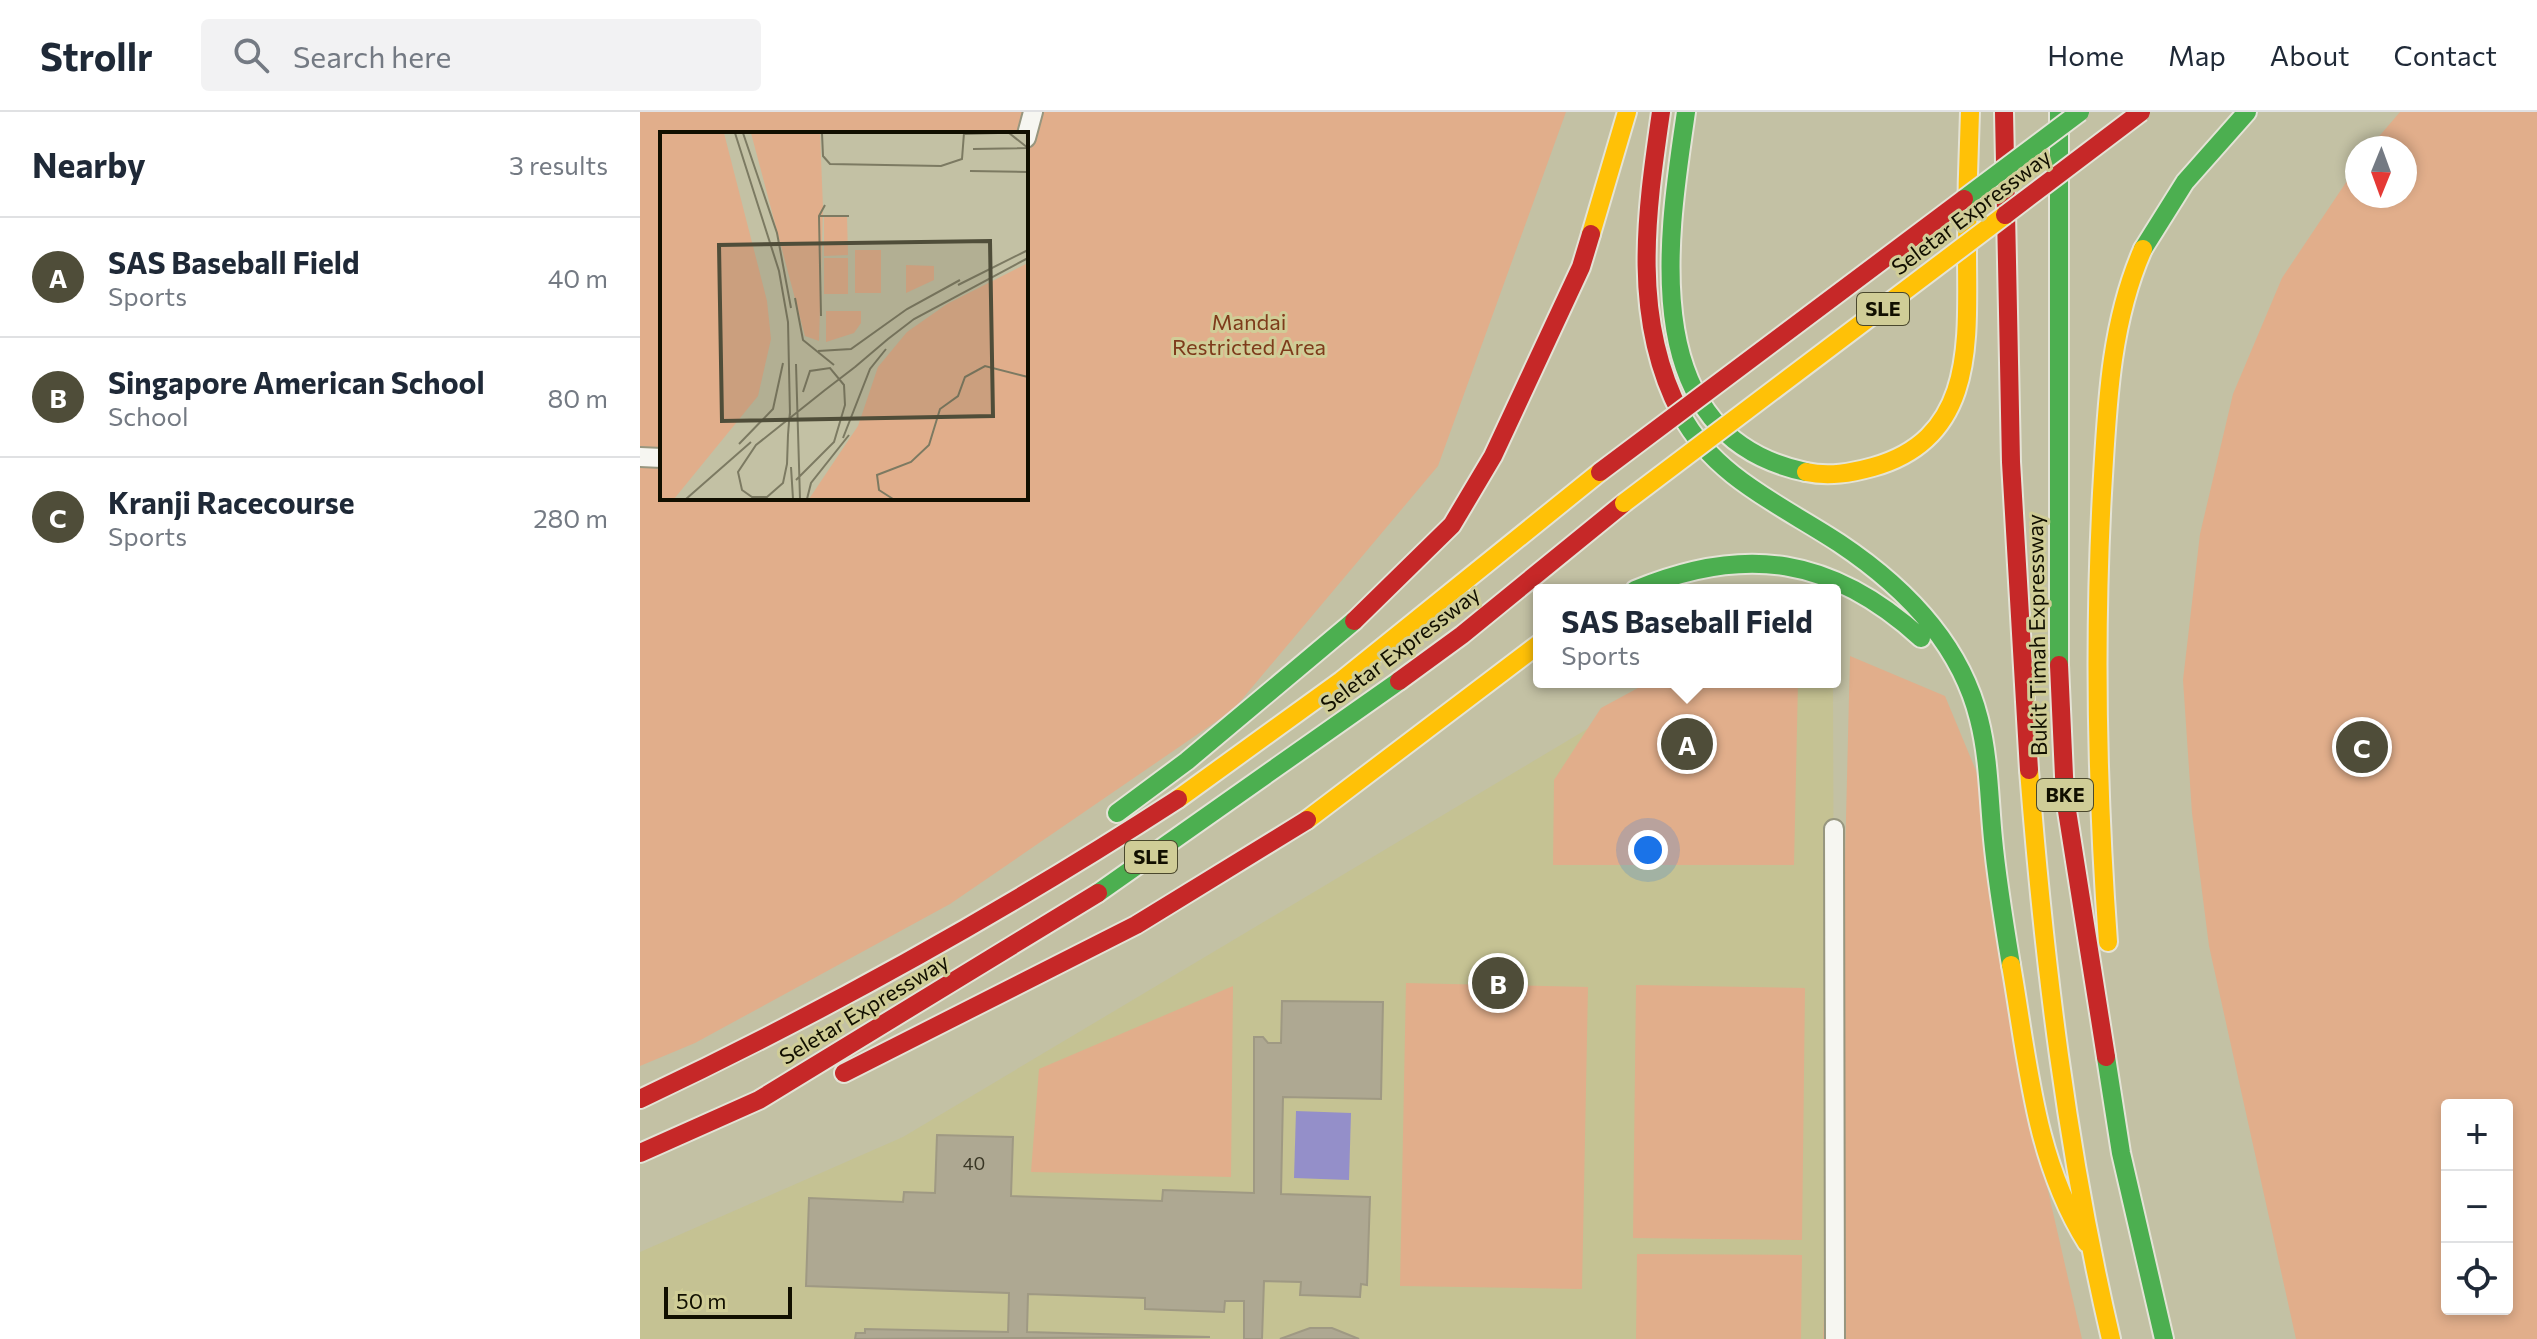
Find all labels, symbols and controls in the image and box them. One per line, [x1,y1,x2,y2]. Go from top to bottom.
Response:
search box [201,19,761,91]
text: Strollr [40,32,153,79]
icon: search [229,33,273,77]
text: Search here [293,37,451,74]
text: Home [2047,38,2124,72]
text: Map [2168,38,2226,72]
text: About [2270,38,2350,72]
text: Contact [2394,38,2497,72]
inset map [660,132,1028,500]
north arrow [2345,136,2417,208]
text: Nearby [32,143,146,185]
street label: Seletar Expressway [1886,143,2056,280]
text: 3 results [509,149,608,180]
text: SAS Baseball Field [108,243,360,280]
text: A [49,262,67,293]
text: 40 m [548,262,608,293]
text: Sports [108,280,187,311]
road number: SLE [1857,293,1909,325]
park label: Mandai Restricted Area [1172,308,1326,360]
text: Singapore American School [108,363,485,400]
text: B [49,382,67,413]
text: 80 m [548,382,608,413]
text: School [108,400,189,431]
text: Kranji Racecourse [108,483,355,520]
text: C [49,502,67,533]
text: 280 m [533,502,608,533]
street label: Bukit Timah Expressway [2021,514,2052,756]
text: Sports [108,520,187,551]
street label: Seletar Expressway [1315,580,1485,717]
popup [1533,584,1841,688]
text: SAS Baseball Field [1561,602,1813,639]
text: Sports [1561,639,1640,670]
pin: A [1661,714,1713,774]
pin: C [2336,717,2388,777]
road number: BKE [2037,779,2093,811]
your location [1628,830,1668,870]
road number: SLE [1125,841,1177,873]
street label: Seletar Expressway [774,947,953,1070]
pin: B [1472,953,1524,1013]
map controls [2441,1099,2513,1315]
button: + [2441,1099,2513,1171]
house number: 40 [963,1152,985,1174]
button: − [2441,1171,2513,1243]
button: locate [2441,1243,2513,1315]
scale bar [664,1283,792,1319]
text: 50 m [676,1287,726,1314]

